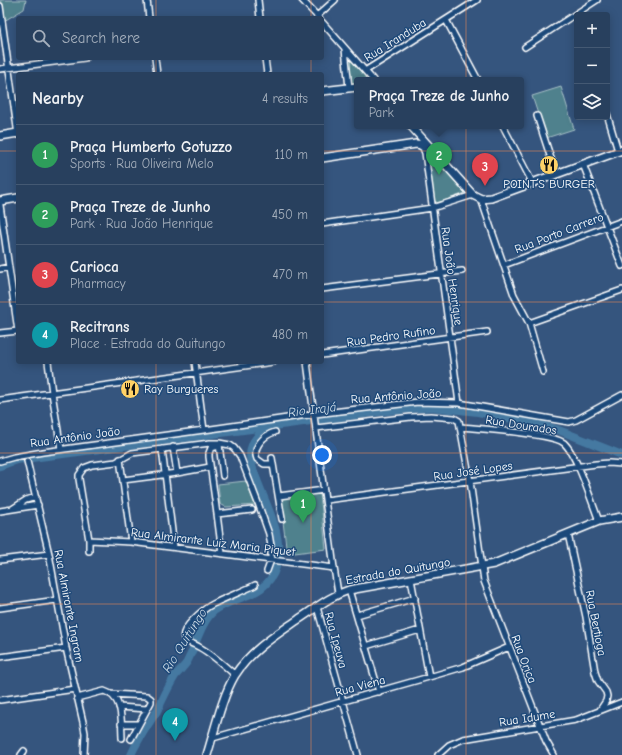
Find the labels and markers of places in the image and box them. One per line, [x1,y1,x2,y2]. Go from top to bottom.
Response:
pin: 2 [426,142,452,175]
pin: 3 [472,153,498,186]
restaurant icon: POINT´S BURGER [538,154,560,176]
place label: POINT´S BURGER [503,177,595,191]
restaurant icon: Ray Burgueres [119,378,141,400]
place label: Ray Burgueres [144,382,219,396]
pin: 1 [290,490,316,523]
pin: 4 [162,708,188,741]

